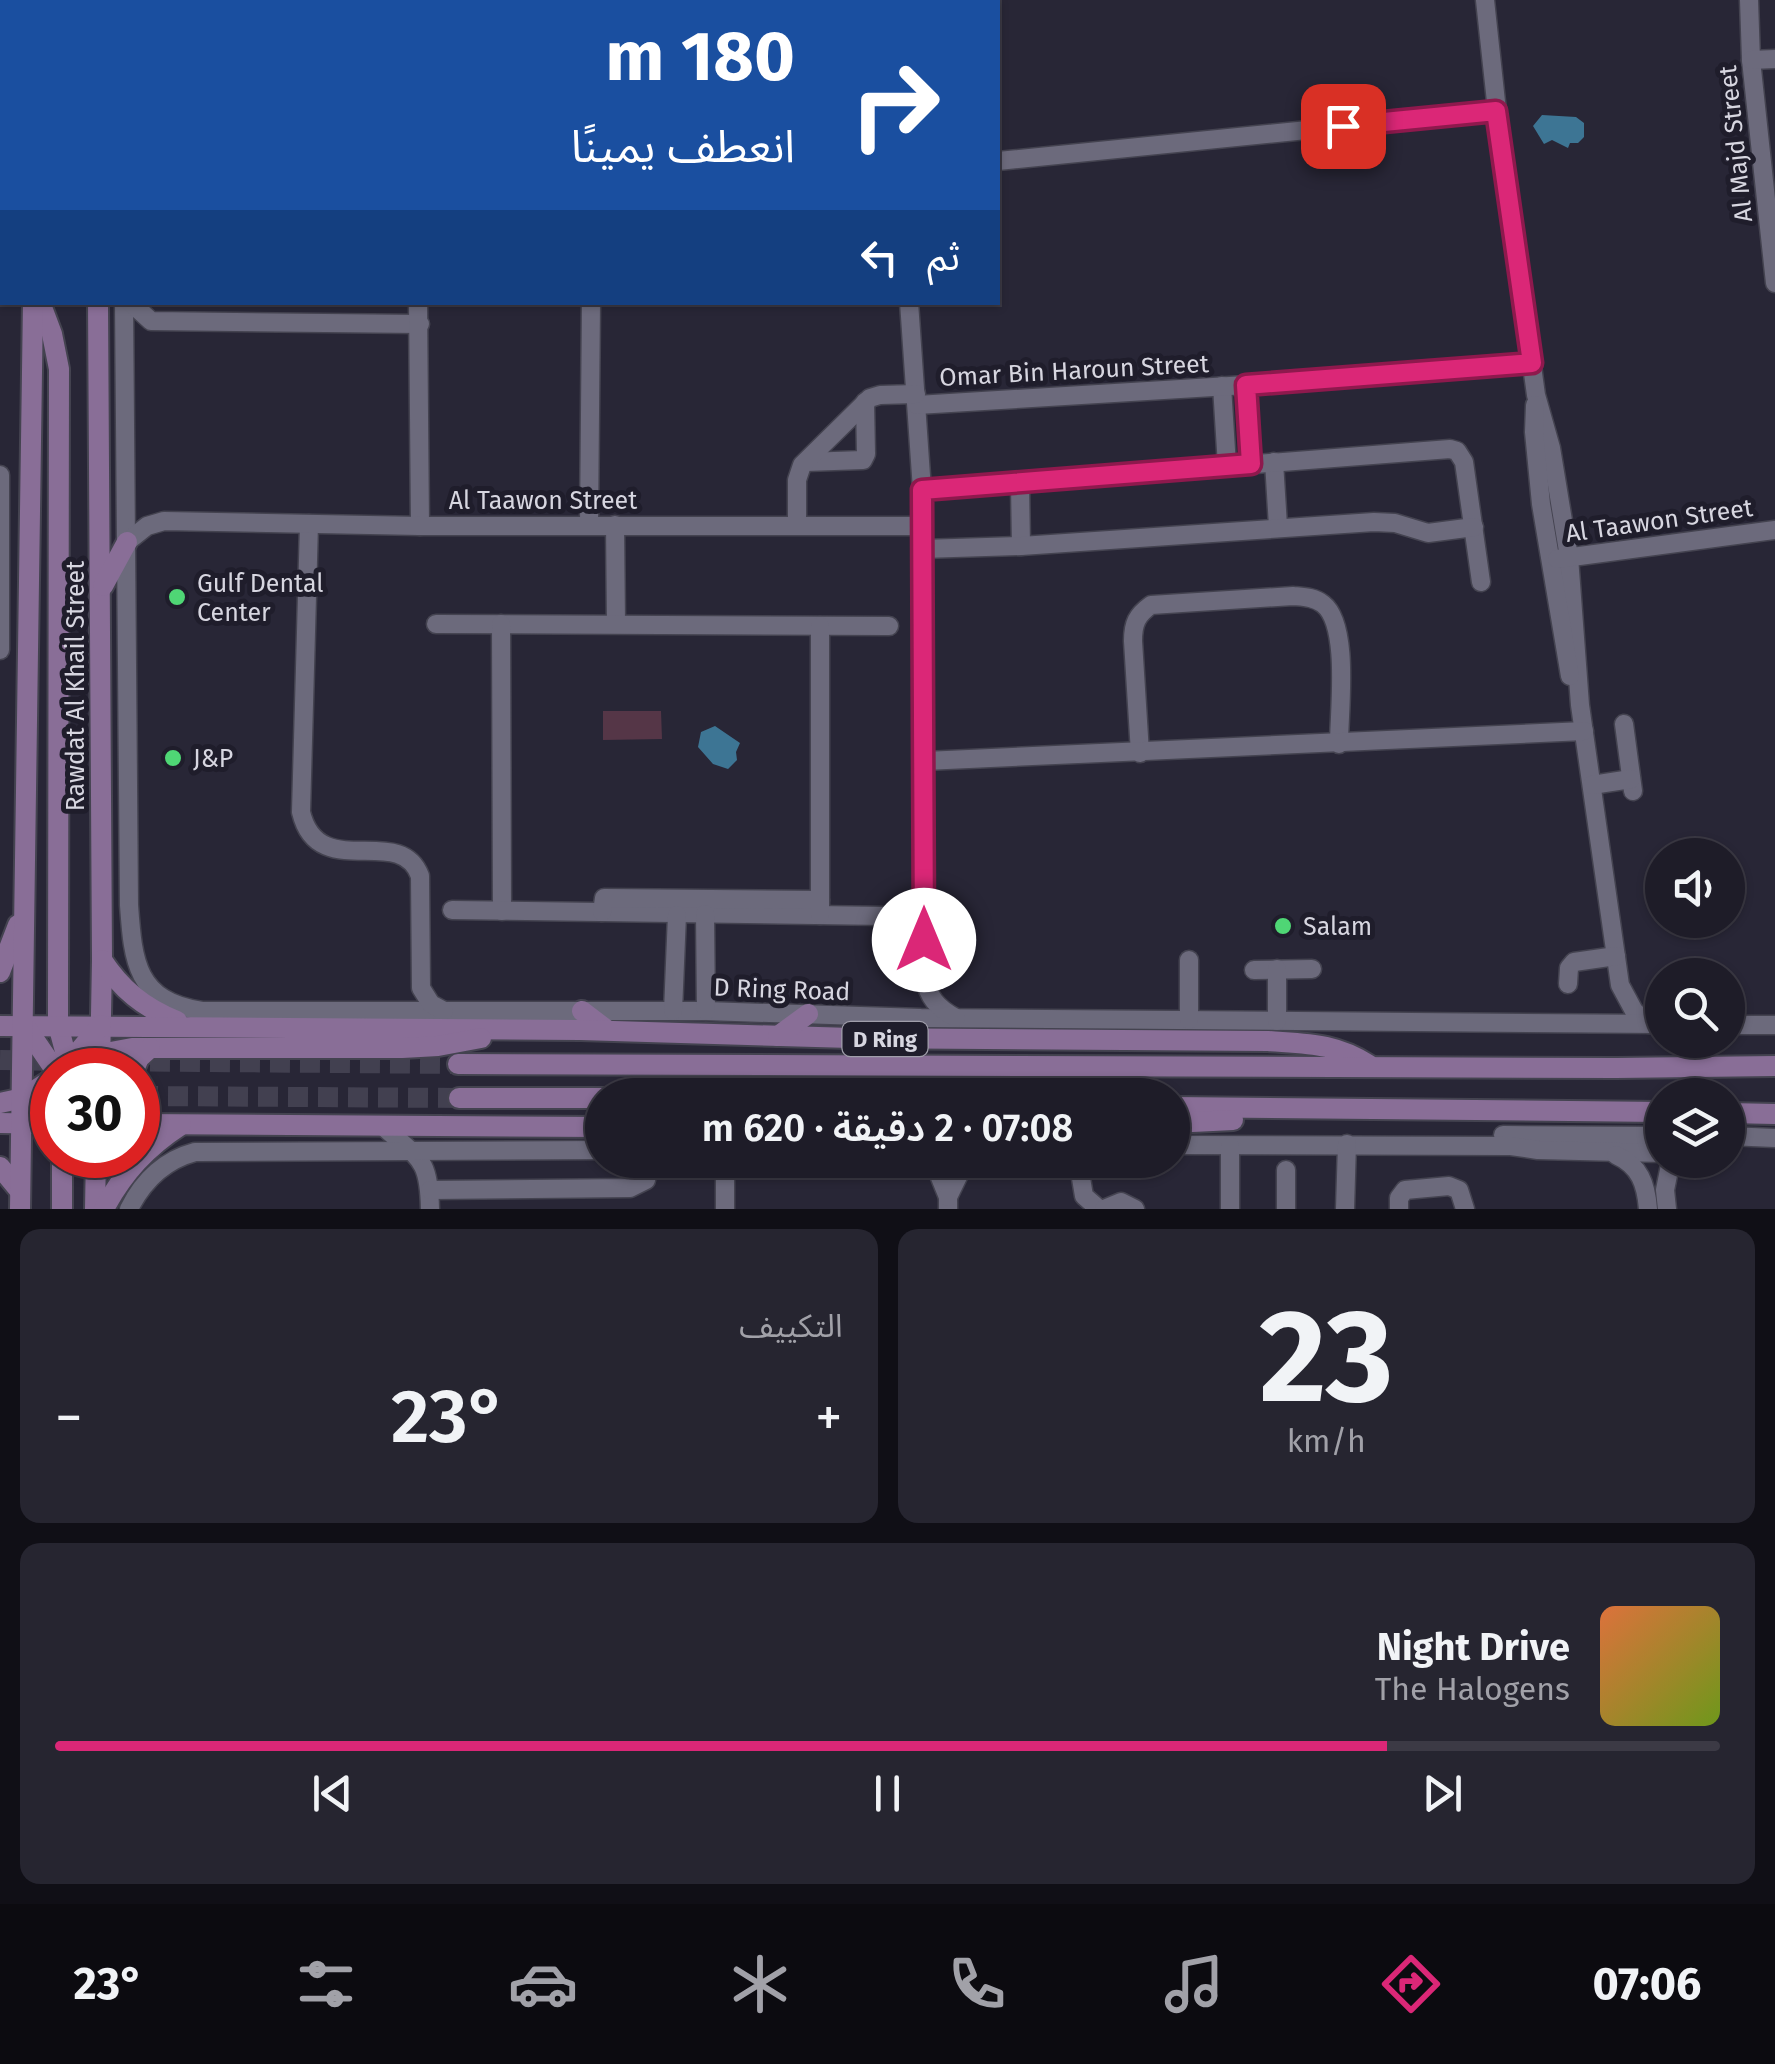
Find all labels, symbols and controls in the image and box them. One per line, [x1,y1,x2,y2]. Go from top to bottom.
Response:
text: 180 m [605,15,795,99]
icon: right [830,40,960,170]
street label: Al Majd Street [1713,63,1759,224]
pin [1301,84,1386,169]
icon: arrive [1316,99,1371,154]
text: انعطف يمينًا [571,120,795,174]
icon: left [852,230,907,285]
text: ثم [927,234,960,280]
street label: Omar Bin Haroun Street [939,349,1211,393]
street label: Al Taawon Street [449,486,638,516]
street label: Al Taawon Street [1564,493,1756,549]
street label: Rawdat Al Khail Street [61,560,91,811]
place label: Gulf Dental Center [197,569,324,628]
marker: Gulf Dental Center [166,586,188,608]
place label: J&P [193,744,233,774]
marker: J&P [162,747,184,769]
map controls [1645,838,1745,1178]
button: sound [1645,838,1745,938]
position arrow [872,888,976,992]
place label: Salam [1303,912,1372,942]
marker: Salam [1272,915,1294,937]
button: search [1645,958,1745,1058]
street label: D Ring Road [713,973,851,1007]
road number: D Ring [842,1022,928,1056]
speed limit sign: 30 [30,1048,160,1178]
button: layers [1645,1078,1745,1178]
text: 07:08 · 2 دقيقة · 620 m [702,1105,1073,1151]
text: 23 [1259,1279,1393,1435]
text: التكييف [739,1307,843,1345]
text: 23° [391,1372,507,1462]
text: − [55,1385,83,1451]
text: + [815,1385,842,1451]
text: km/h [1287,1422,1366,1460]
text: Night Drive [1377,1624,1570,1670]
text: The Halogens [1375,1670,1570,1708]
icon: previous [305,1766,360,1821]
icon: pause [860,1766,915,1821]
icon: next [1415,1766,1470,1821]
icon: filters [291,1949,361,2019]
icon: car [508,1949,578,2019]
icon: climate [725,1949,795,2019]
icon: phone [942,1949,1012,2019]
icon: music [1159,1949,1229,2019]
icon: directions [1376,1949,1446,2019]
text: 23° [74,1957,144,2011]
text: 07:06 [1593,1957,1702,2011]

